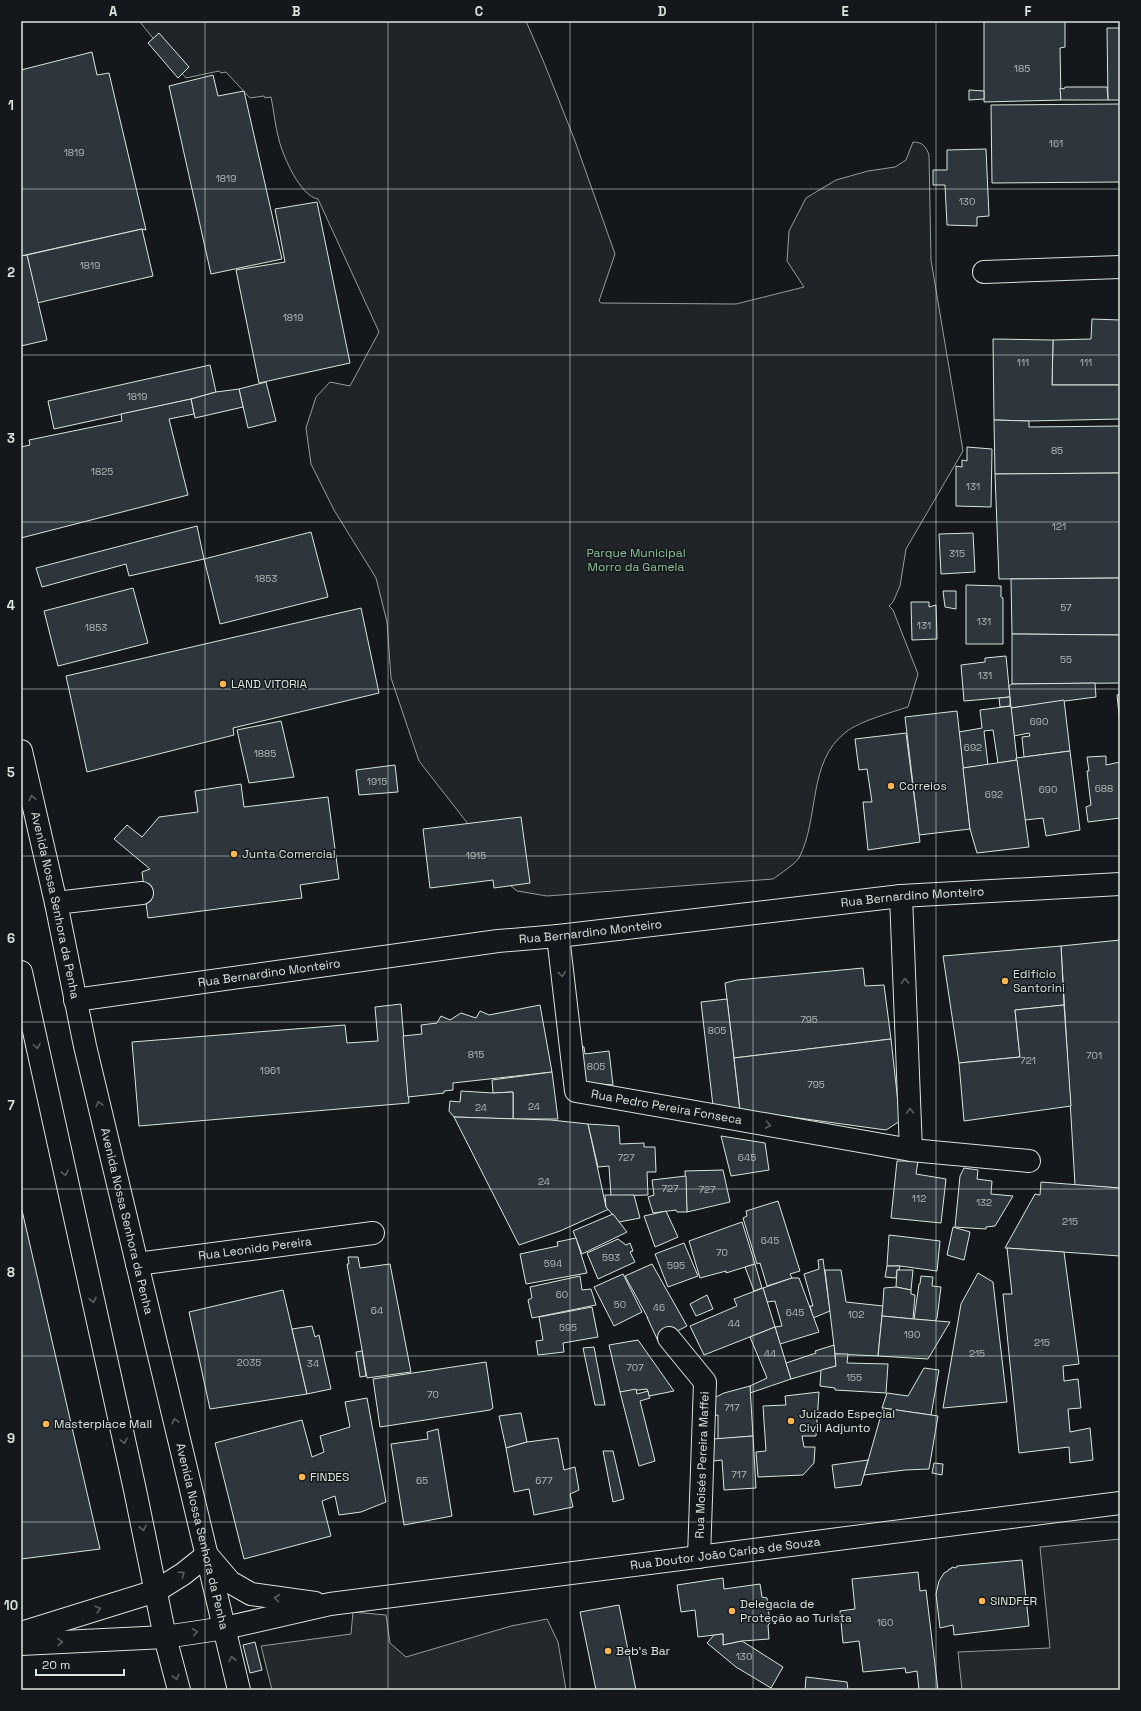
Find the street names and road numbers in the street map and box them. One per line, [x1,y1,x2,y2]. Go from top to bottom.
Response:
street label: Avenida Nossa Senhora da Penha [27,810,83,1000]
street label: Rua Bernardino Monteiro [840,883,985,911]
street label: Rua Bernardino Monteiro [518,916,663,947]
street label: Rua Bernardino Monteiro [197,955,341,991]
street label: Rua Pedro Pereira Fonseca [590,1086,743,1128]
street label: Avenida Nossa Senhora da Penha [97,1126,157,1316]
street label: Rua Leonido Pereira [197,1233,313,1264]
street label: Rua Moisés Pereira Maffei [691,1391,713,1539]
street label: Avenida Nossa Senhora da Penha [172,1441,232,1631]
street label: Rua Doutor João Carlos de Souza [629,1533,821,1574]

